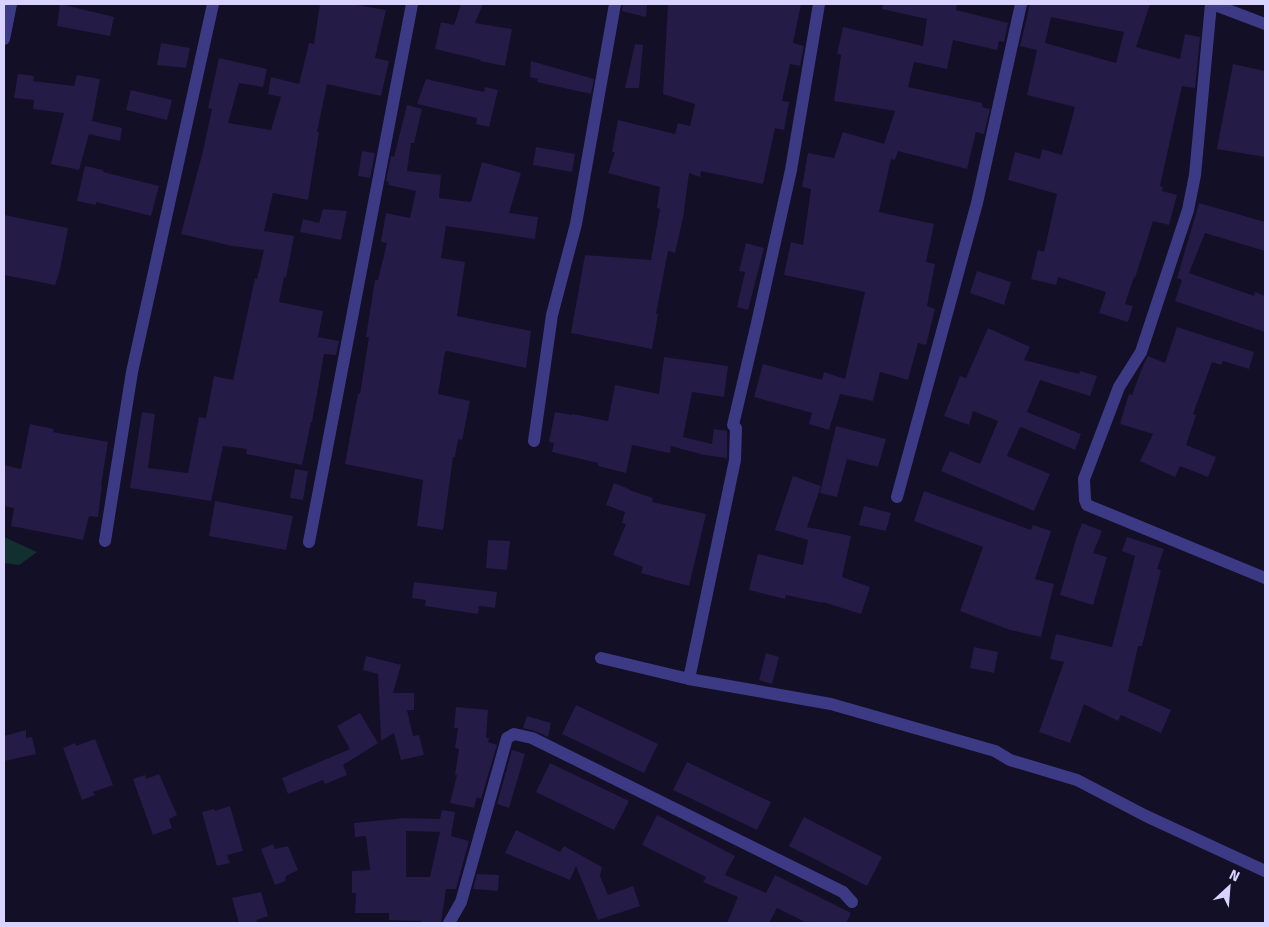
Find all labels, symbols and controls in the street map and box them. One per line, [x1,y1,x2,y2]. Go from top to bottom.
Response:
north arrow [1204,862,1254,912]
text: N [1227,866,1242,885]

